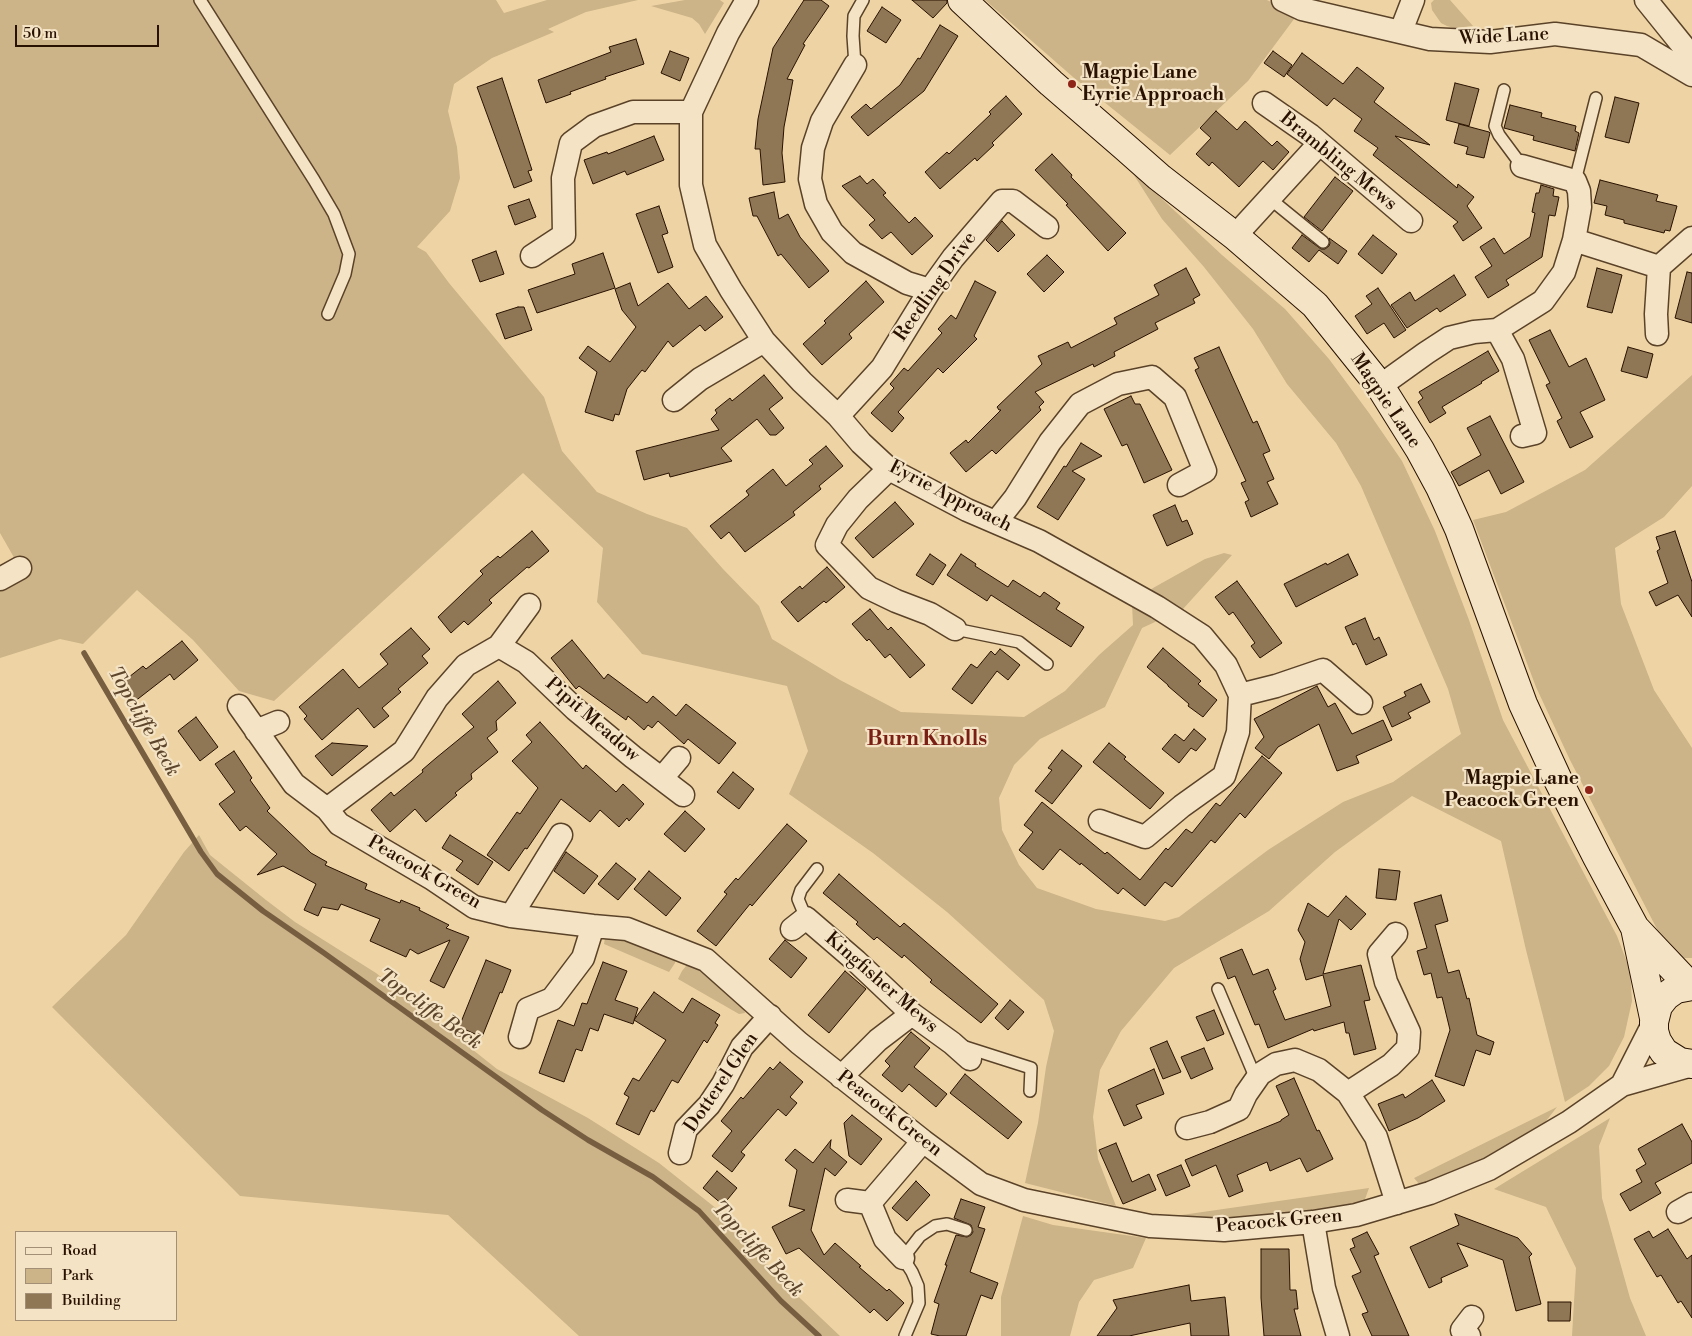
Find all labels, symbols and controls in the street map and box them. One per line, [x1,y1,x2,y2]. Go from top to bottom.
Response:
scale bar [18,15,161,47]
street label: Wide Lane [1458,23,1550,51]
text: 50 m [23,24,57,43]
place label: Magpie Lane Eyrie Approach [1082,62,1224,106]
marker: Magpie Lane Eyrie Approach [1066,78,1078,90]
street label: Brambling Mews [1275,108,1401,216]
street label: Reedling Drive [890,228,982,346]
street label: Magpie Lane [1345,349,1425,453]
street label: Eyrie Approach [885,456,1015,538]
water label: Topcliffe Beck [102,663,184,781]
street label: Pipit Meadow [540,673,644,767]
district label: Burn Knolls [867,727,987,753]
place label: Magpie Lane Peacock Green [1444,768,1579,812]
marker: Magpie Lane Peacock Green [1583,784,1595,796]
street label: Peacock Green [363,831,485,915]
street label: Kingfisher Mews [820,928,942,1038]
water label: Topcliffe Beck [372,964,486,1056]
street label: Dotterel Glen [680,1029,764,1137]
street label: Peacock Green [832,1066,946,1162]
water label: Topcliffe Beck [706,1197,808,1303]
street label: Peacock Green [1215,1205,1343,1239]
legend [15,1231,178,1321]
text: Road [62,1241,97,1260]
text: Park [62,1266,93,1285]
text: Building [62,1291,121,1310]

